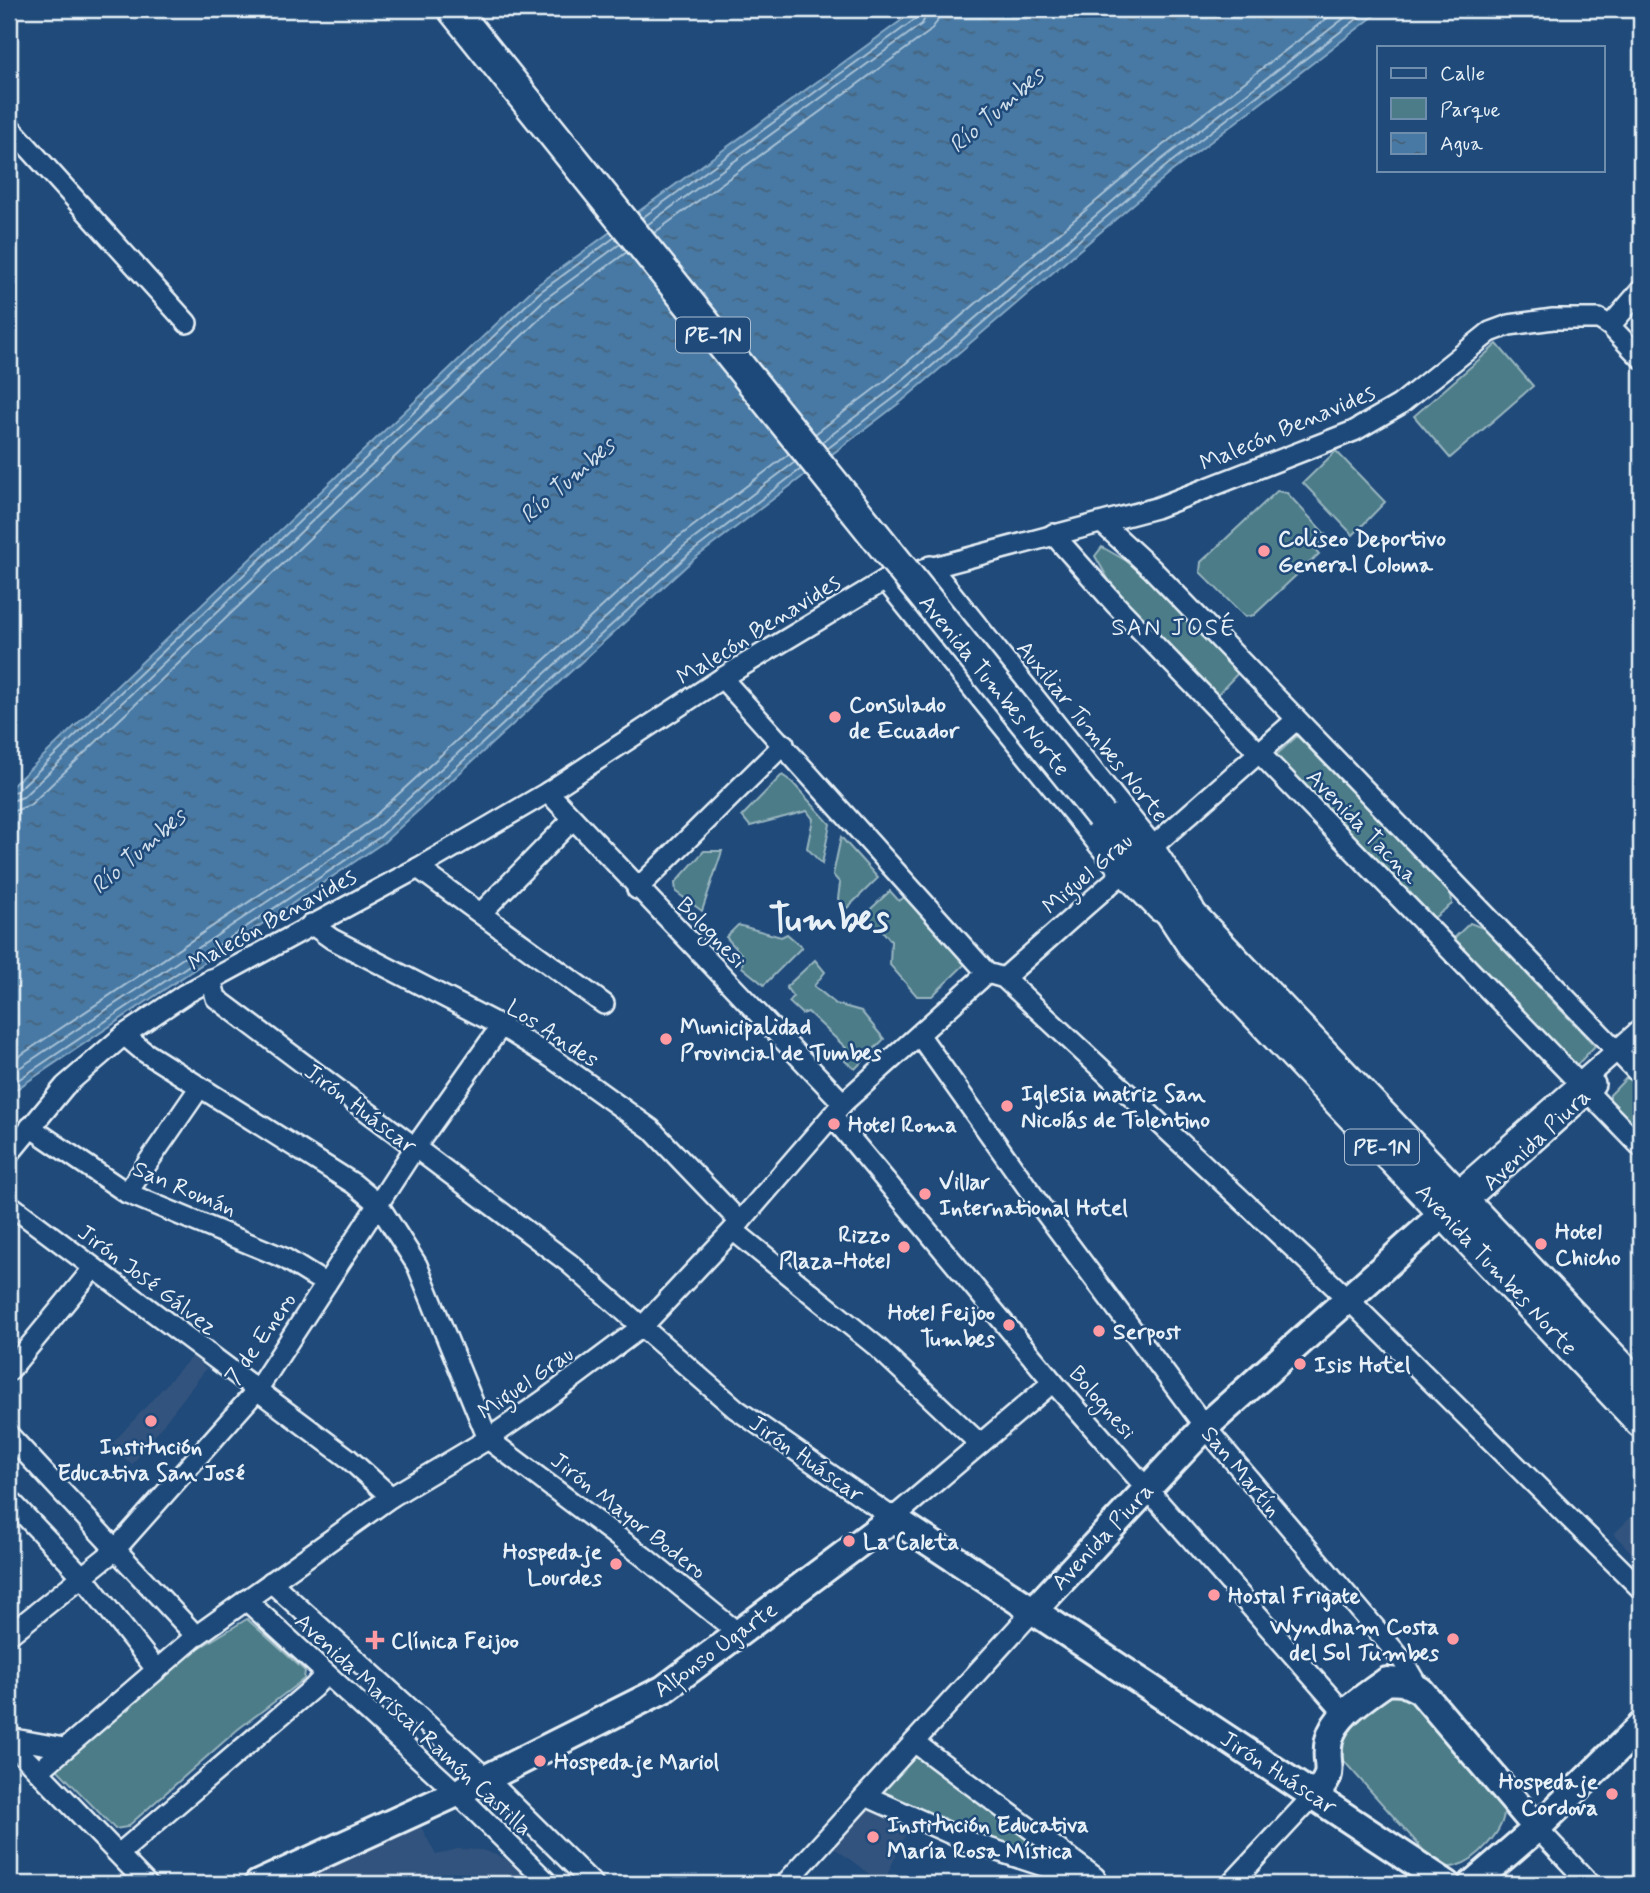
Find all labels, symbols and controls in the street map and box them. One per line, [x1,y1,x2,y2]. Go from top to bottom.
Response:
legend [1377,46,1604,172]
water label: Río Tumbes [943,60,1053,161]
text: Calle [1440,60,1485,88]
text: Parque [1440,96,1501,124]
text: Agua [1440,130,1483,158]
road number: PE-1N [676,318,750,352]
street label: Malecón Benavides [1196,378,1380,479]
water label: Río Tumbes [514,430,624,531]
place label: Coliseo Deportivo General Coloma [1278,525,1446,581]
marker: Coliseo Deportivo General Coloma [1256,543,1272,559]
street label: Malecón Benavides [672,568,847,693]
street label: Avenida Tumbes Norte [911,589,1076,783]
district label: SAN JOSÉ [1111,611,1237,644]
street label: Auxiliar Tumbes Norte [1009,635,1174,829]
place label: Consulado de Ecuador [849,691,961,747]
marker: Consulado de Ecuador [827,709,843,725]
street label: Avenida Tacna [1299,763,1424,892]
water label: Río Tumbes [85,801,195,902]
street label: Miguel Grau [1037,827,1141,924]
street label: Malecón Benavides [184,862,362,979]
street label: Bolognesi [668,891,752,977]
district label: Tumbes [769,897,890,945]
street label: Los Andes [500,994,604,1076]
place label: Municipalidad Provincial de Tumbes [680,1013,882,1069]
marker: Municipalidad Provincial de Tumbes [658,1031,674,1047]
street label: Jirón Huáscar [297,1057,422,1162]
place label: Iglesia matriz San Nicolás de Tolentino [1021,1080,1210,1136]
street label: Avenida Piura [1477,1083,1598,1198]
marker: Iglesia matriz San Nicolás de Tolentino [999,1098,1015,1114]
place label: Hotel Roma [848,1111,957,1141]
marker: Hotel Roma [826,1116,842,1132]
road number: PE-1N [1345,1130,1419,1164]
street label: San Román [128,1155,241,1225]
place label: Villar International Hotel [939,1168,1128,1224]
street label: Avenida Tumbes Norte [1408,1178,1583,1363]
marker: Villar International Hotel [917,1186,933,1202]
street label: Jirón José Gálvez [71,1218,223,1343]
place label: Hotel Chicho [1555,1218,1621,1274]
place label: Rizzo Plaza-Hotel [779,1221,890,1277]
marker: Hotel Chicho [1533,1236,1549,1252]
marker: Rizzo Plaza-Hotel [896,1239,912,1255]
street label: 7 de Enero [219,1287,304,1391]
place label: Hotel Feijoo Tumbes [888,1299,996,1355]
marker: Hotel Feijoo Tumbes [1001,1317,1017,1333]
place label: Serpost [1113,1318,1182,1348]
marker: Serpost [1091,1323,1107,1339]
street label: Miguel Grau [472,1340,581,1429]
place label: Isis Hotel [1314,1351,1411,1381]
marker: Isis Hotel [1292,1356,1308,1372]
street label: Bolognesi [1060,1360,1142,1448]
street label: Jirón Huáscar [743,1409,869,1510]
marker: Institución Educativa San José [143,1413,159,1429]
street label: San Martín [1194,1421,1287,1524]
place label: Institución Educativa San José [57,1433,246,1489]
street label: Jirón Mayor Bodero [544,1446,712,1587]
street label: Avenida Piura [1046,1477,1161,1598]
place label: La Caleta [863,1528,959,1558]
marker: La Caleta [841,1533,857,1549]
place label: Hospedaje Lourdes [503,1538,603,1594]
marker: Hospedaje Lourdes [608,1556,624,1572]
place label: Hostal Frigate [1228,1582,1360,1612]
marker: Hostal Frigate [1206,1587,1222,1603]
street label: Alfonso Ugarte [648,1596,785,1706]
street label: Avenida Mariscal Ramón Castilla [287,1607,538,1844]
place label: Wyndham Costa del Sol Tumbes [1269,1613,1440,1669]
place label: Clínica Feijoo [391,1627,519,1657]
marker: Clínica Feijoo [365,1630,385,1650]
marker: Wyndham Costa del Sol Tumbes [1445,1631,1461,1647]
street label: Jirón Huáscar [1214,1725,1342,1823]
place label: Hospedaje Mariol [554,1748,720,1778]
marker: Hospedaje Mariol [532,1753,548,1769]
place label: Hospedaje Cordova [1499,1768,1599,1824]
marker: Hospedaje Cordova [1604,1786,1620,1802]
place label: Institución Educativa María Rosa Mística [887,1811,1089,1867]
marker: Institución Educativa María Rosa Mística [865,1829,881,1845]

